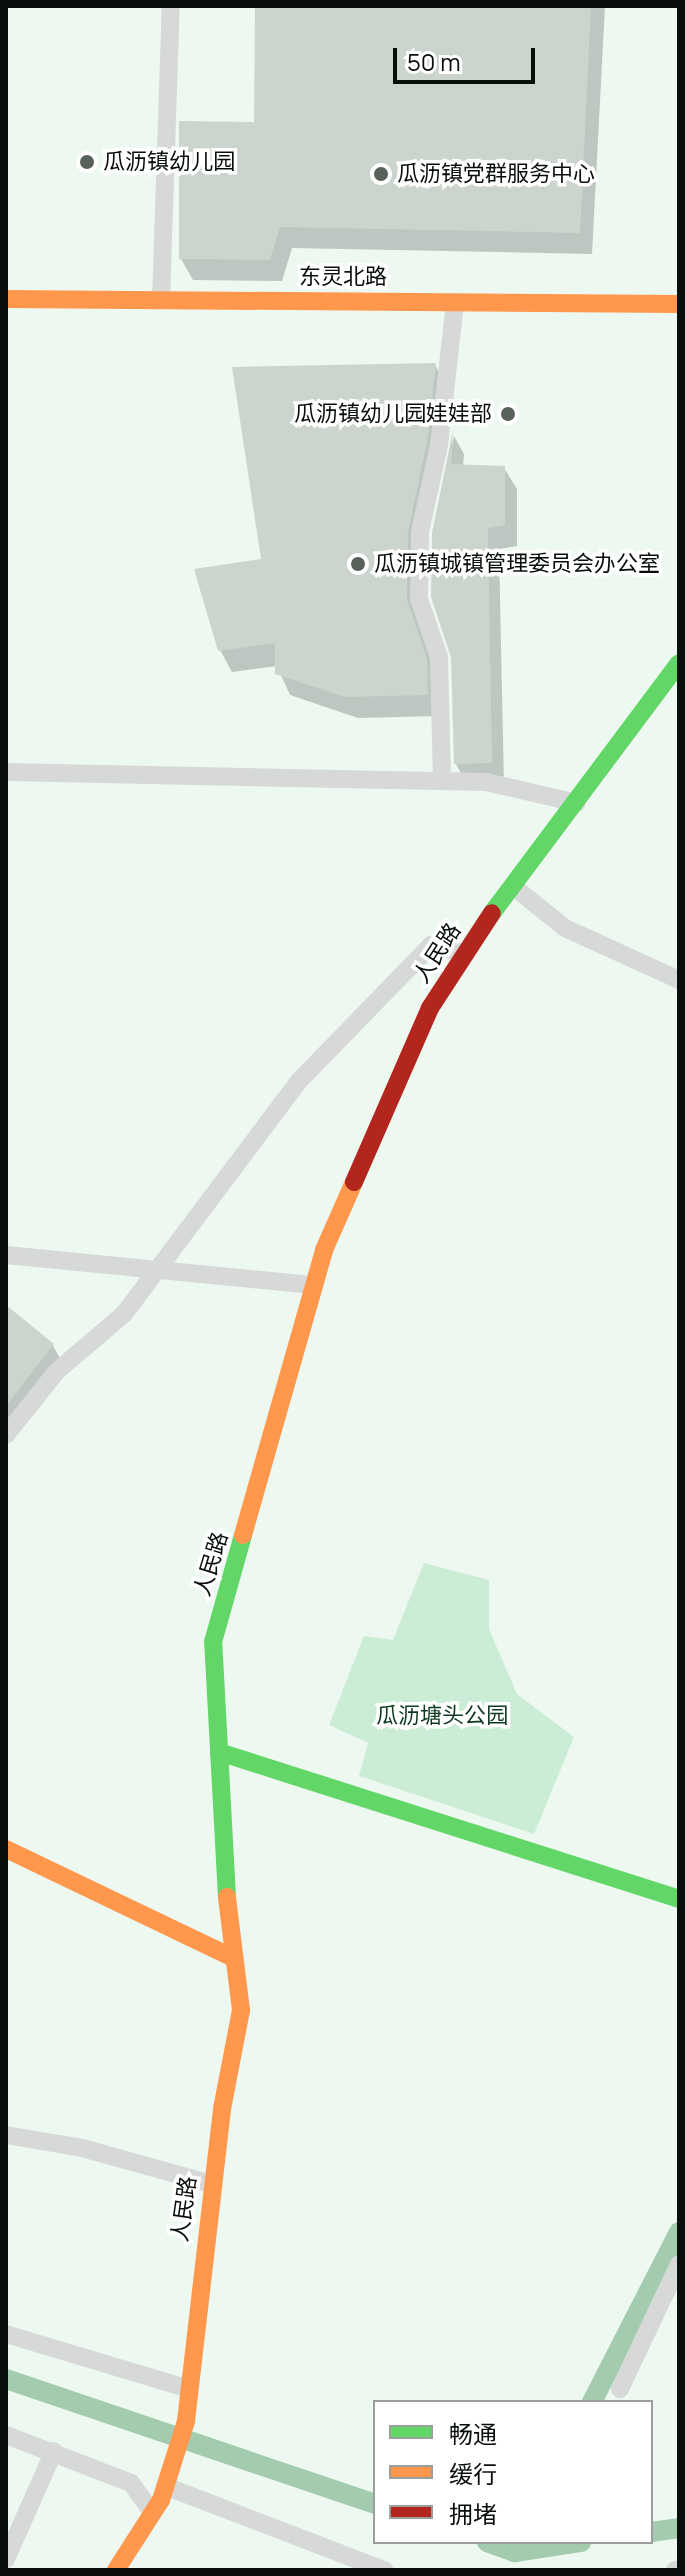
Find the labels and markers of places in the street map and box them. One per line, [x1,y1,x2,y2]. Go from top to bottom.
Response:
place label: 瓜沥镇幼儿园 [103,149,235,175]
marker: 瓜沥镇幼儿园 [78,153,96,171]
place label: 瓜沥镇党群服务中心 [397,161,595,187]
marker: 瓜沥镇党群服务中心 [372,165,390,183]
place label: 瓜沥镇幼儿园娃娃部 [294,401,492,427]
marker: 瓜沥镇幼儿园娃娃部 [499,405,517,423]
place label: 瓜沥镇城镇管理委员会办公室 [374,551,660,577]
marker: 瓜沥镇城镇管理委员会办公室 [349,555,367,573]

